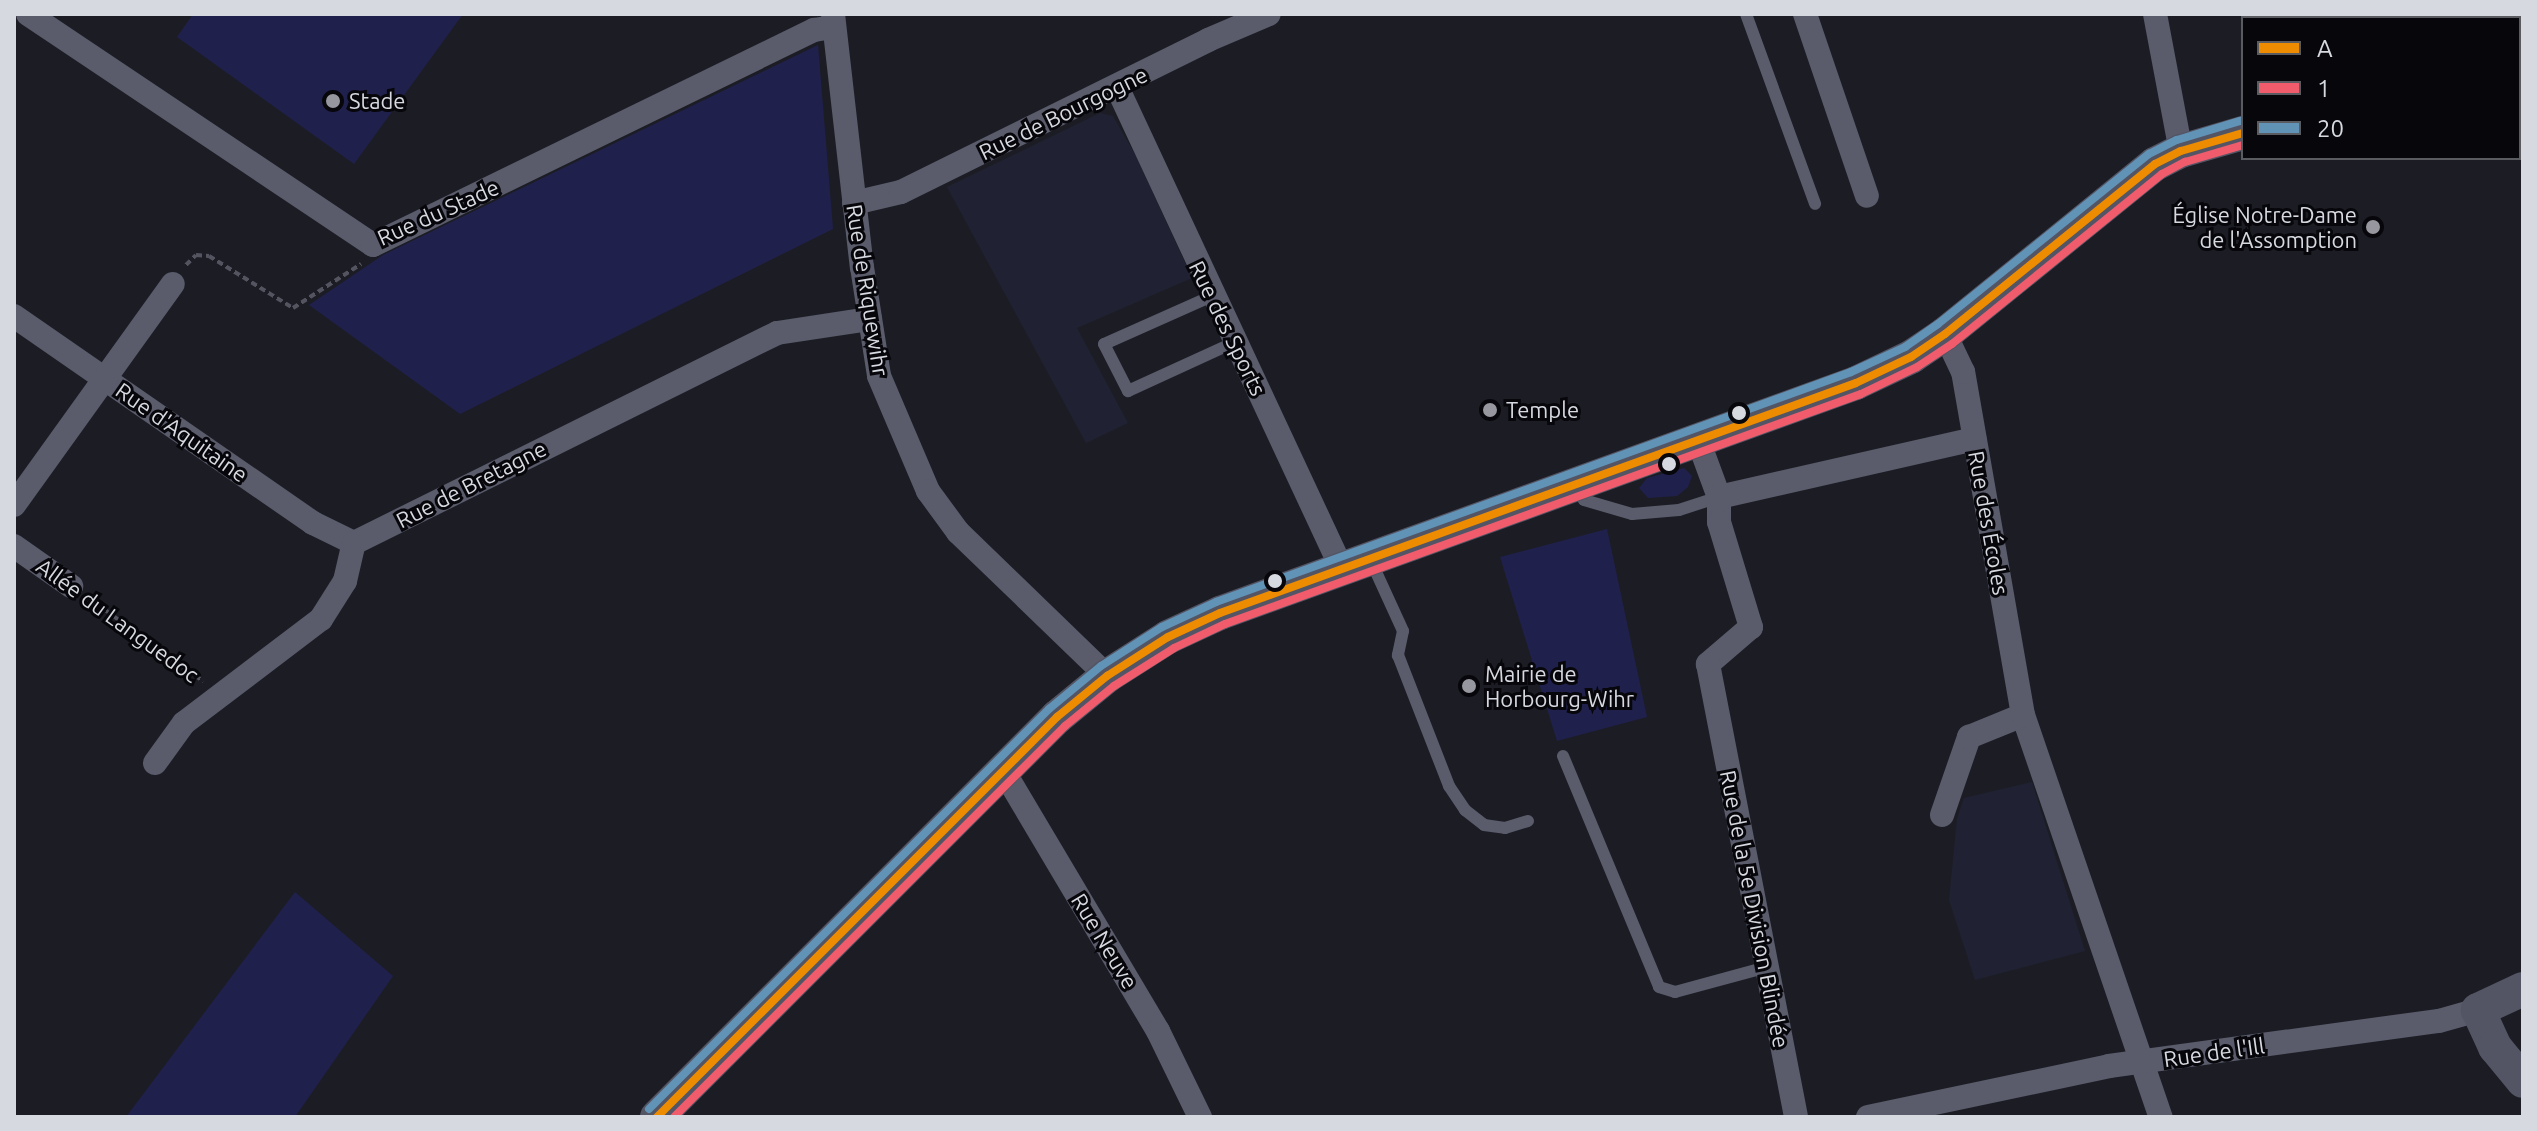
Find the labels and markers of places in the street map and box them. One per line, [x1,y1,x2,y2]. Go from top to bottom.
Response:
place label: Stade [349,88,405,114]
marker: Stade [324,92,342,110]
place label: Église Notre-Dame de l'Assomption [2172,201,2357,252]
marker: Église Notre-Dame de l'Assomption [2364,218,2382,236]
place label: Temple [1506,397,1579,423]
marker: Temple [1481,401,1499,419]
unlabelled marker [1731,405,1747,421]
unlabelled marker [1661,456,1677,472]
unlabelled marker [1267,573,1283,589]
place label: Mairie de Horbourg-Wihr [1485,660,1634,712]
marker: Mairie de Horbourg-Wihr [1460,677,1478,695]

